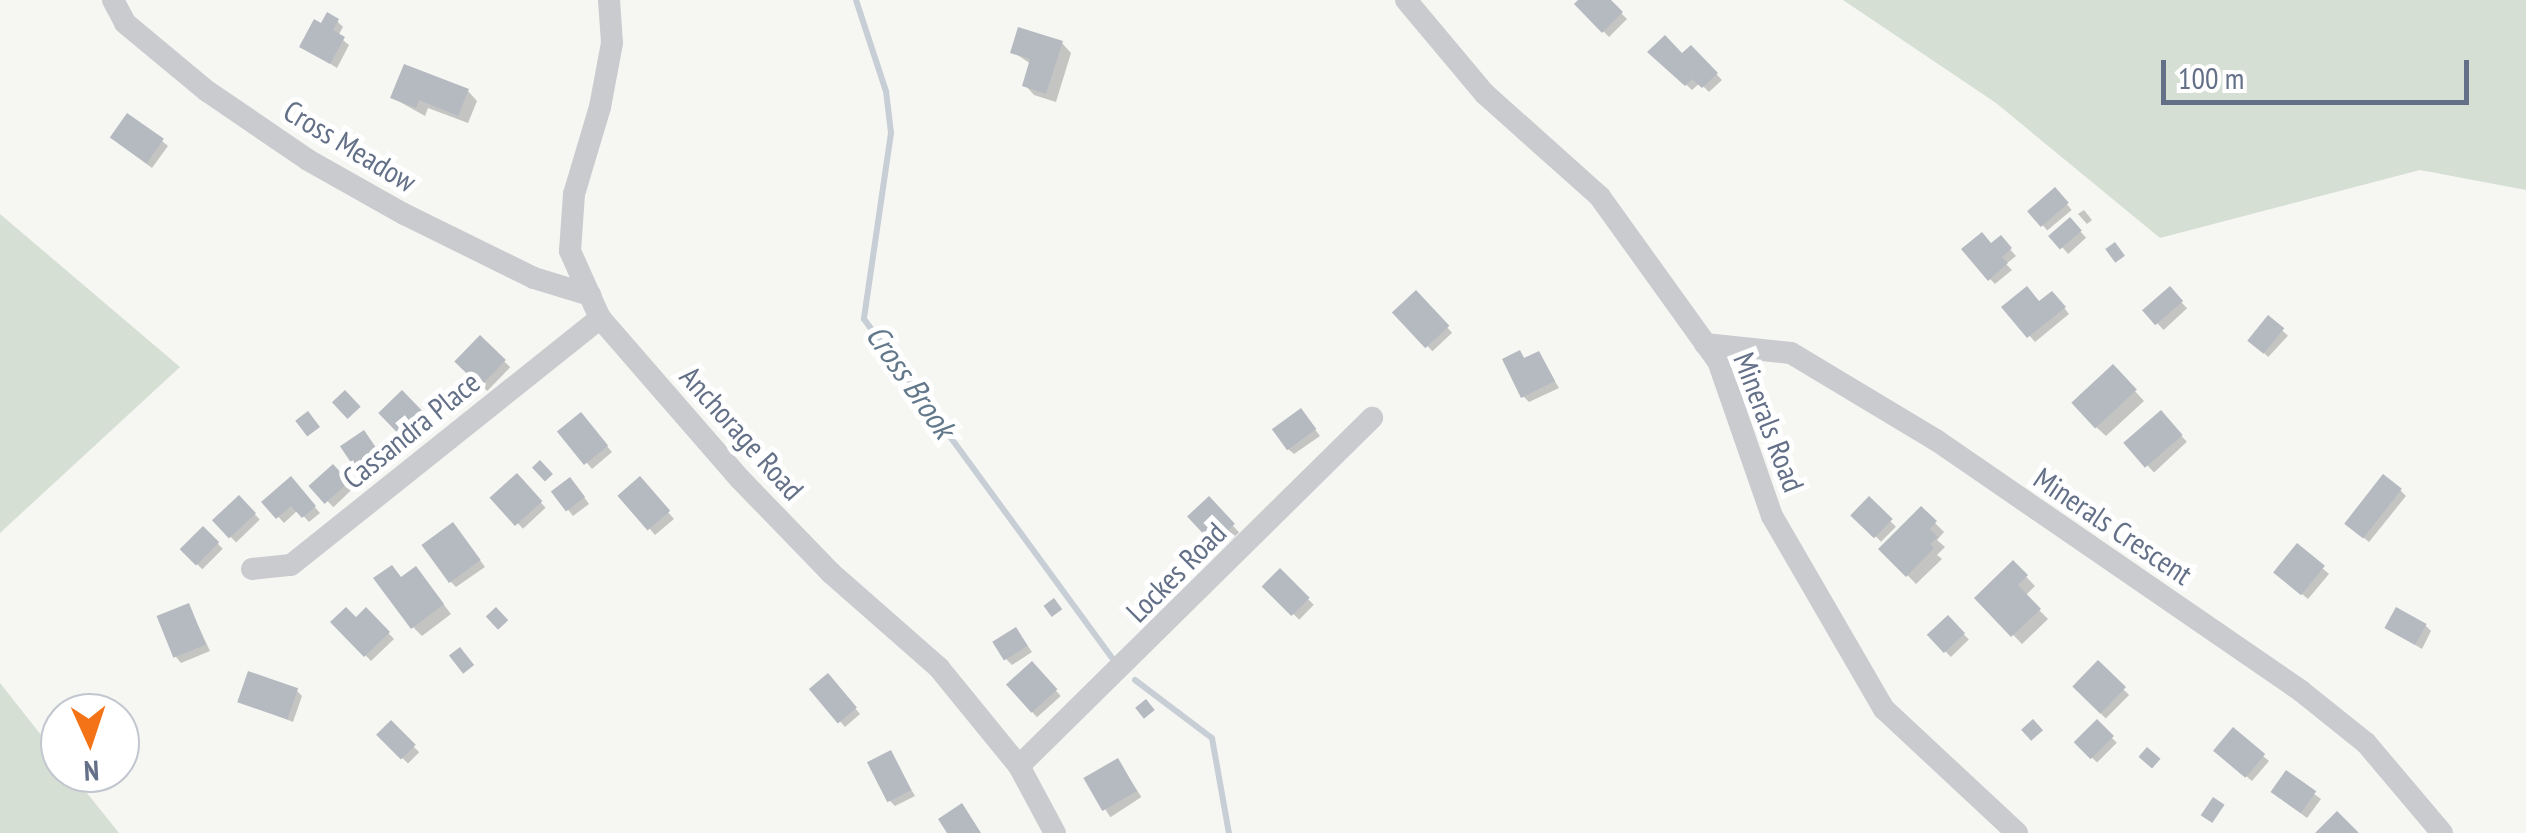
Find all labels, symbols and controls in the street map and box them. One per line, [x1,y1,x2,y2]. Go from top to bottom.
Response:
scale bar [2166,40,2474,102]
text: 100 m [2178,58,2244,97]
street label: Cross Meadow [277,92,423,200]
water label: Cross Brook [858,317,964,445]
street label: Minerals Road [1726,347,1812,497]
street label: Anchorage Road [673,359,811,507]
street label: Cassandra Place [335,364,487,496]
street label: Minerals Crescent [2027,460,2199,592]
street label: Lockes Road [1119,515,1233,629]
north arrow [40,693,140,793]
text: N [83,753,100,790]

